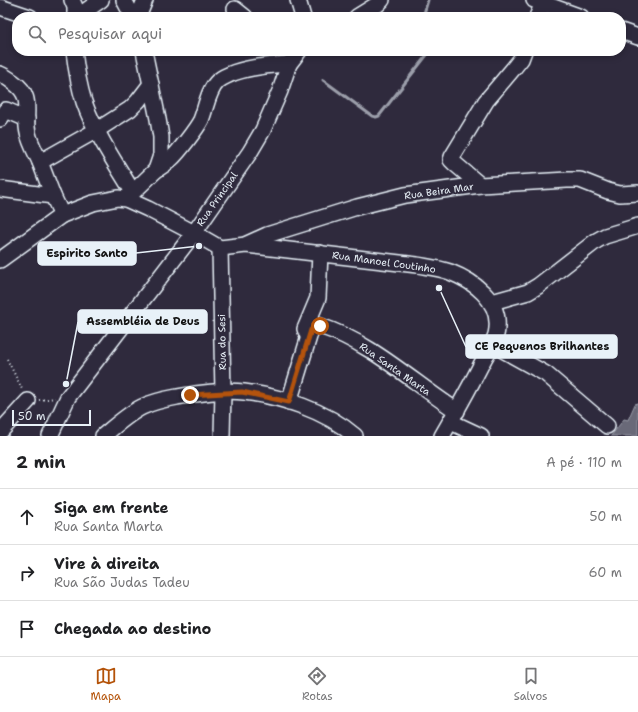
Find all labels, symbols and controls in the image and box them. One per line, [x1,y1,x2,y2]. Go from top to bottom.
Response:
search box [12,12,626,56]
icon: search [26,23,48,45]
text: Pesquisar aqui [58,24,162,44]
street label: Rua Principal [194,169,240,229]
street label: Rua Beira Mar [403,180,475,202]
callout: Espirito Santo [38,242,136,265]
text: Espirito Santo [46,246,128,261]
street label: Rua Manoel Coutinho [331,248,437,276]
callout: Assembléia de Deus [78,310,207,333]
text: Assembléia de Deus [86,314,200,329]
street label: Rua do Sesi [215,314,229,370]
route start [311,317,329,335]
callout: CE Pequenos Brilhantes [466,335,617,358]
text: CE Pequenos Brilhantes [475,339,609,354]
street label: Rua Santa Marta [357,340,434,399]
route end [181,386,199,404]
scale bar [12,408,91,427]
text: 50 m [18,409,46,424]
text: 2 min [16,451,66,473]
text: A pé · 110 m [546,454,622,471]
text: Siga em frente [54,498,169,518]
icon: ahead [16,506,38,528]
text: 50 m [589,508,622,525]
text: Rua Santa Marta [54,518,163,535]
text: Vire à direita [54,554,159,574]
icon: right [16,562,38,584]
text: 60 m [589,564,622,581]
text: Rua São Judas Tadeu [54,574,190,591]
icon: arrive [16,618,38,640]
text: Chegada ao destino [54,619,211,639]
tab: Mapa [91,665,121,704]
tab: Rotas [302,665,333,704]
tab: Salvos [514,665,547,704]

